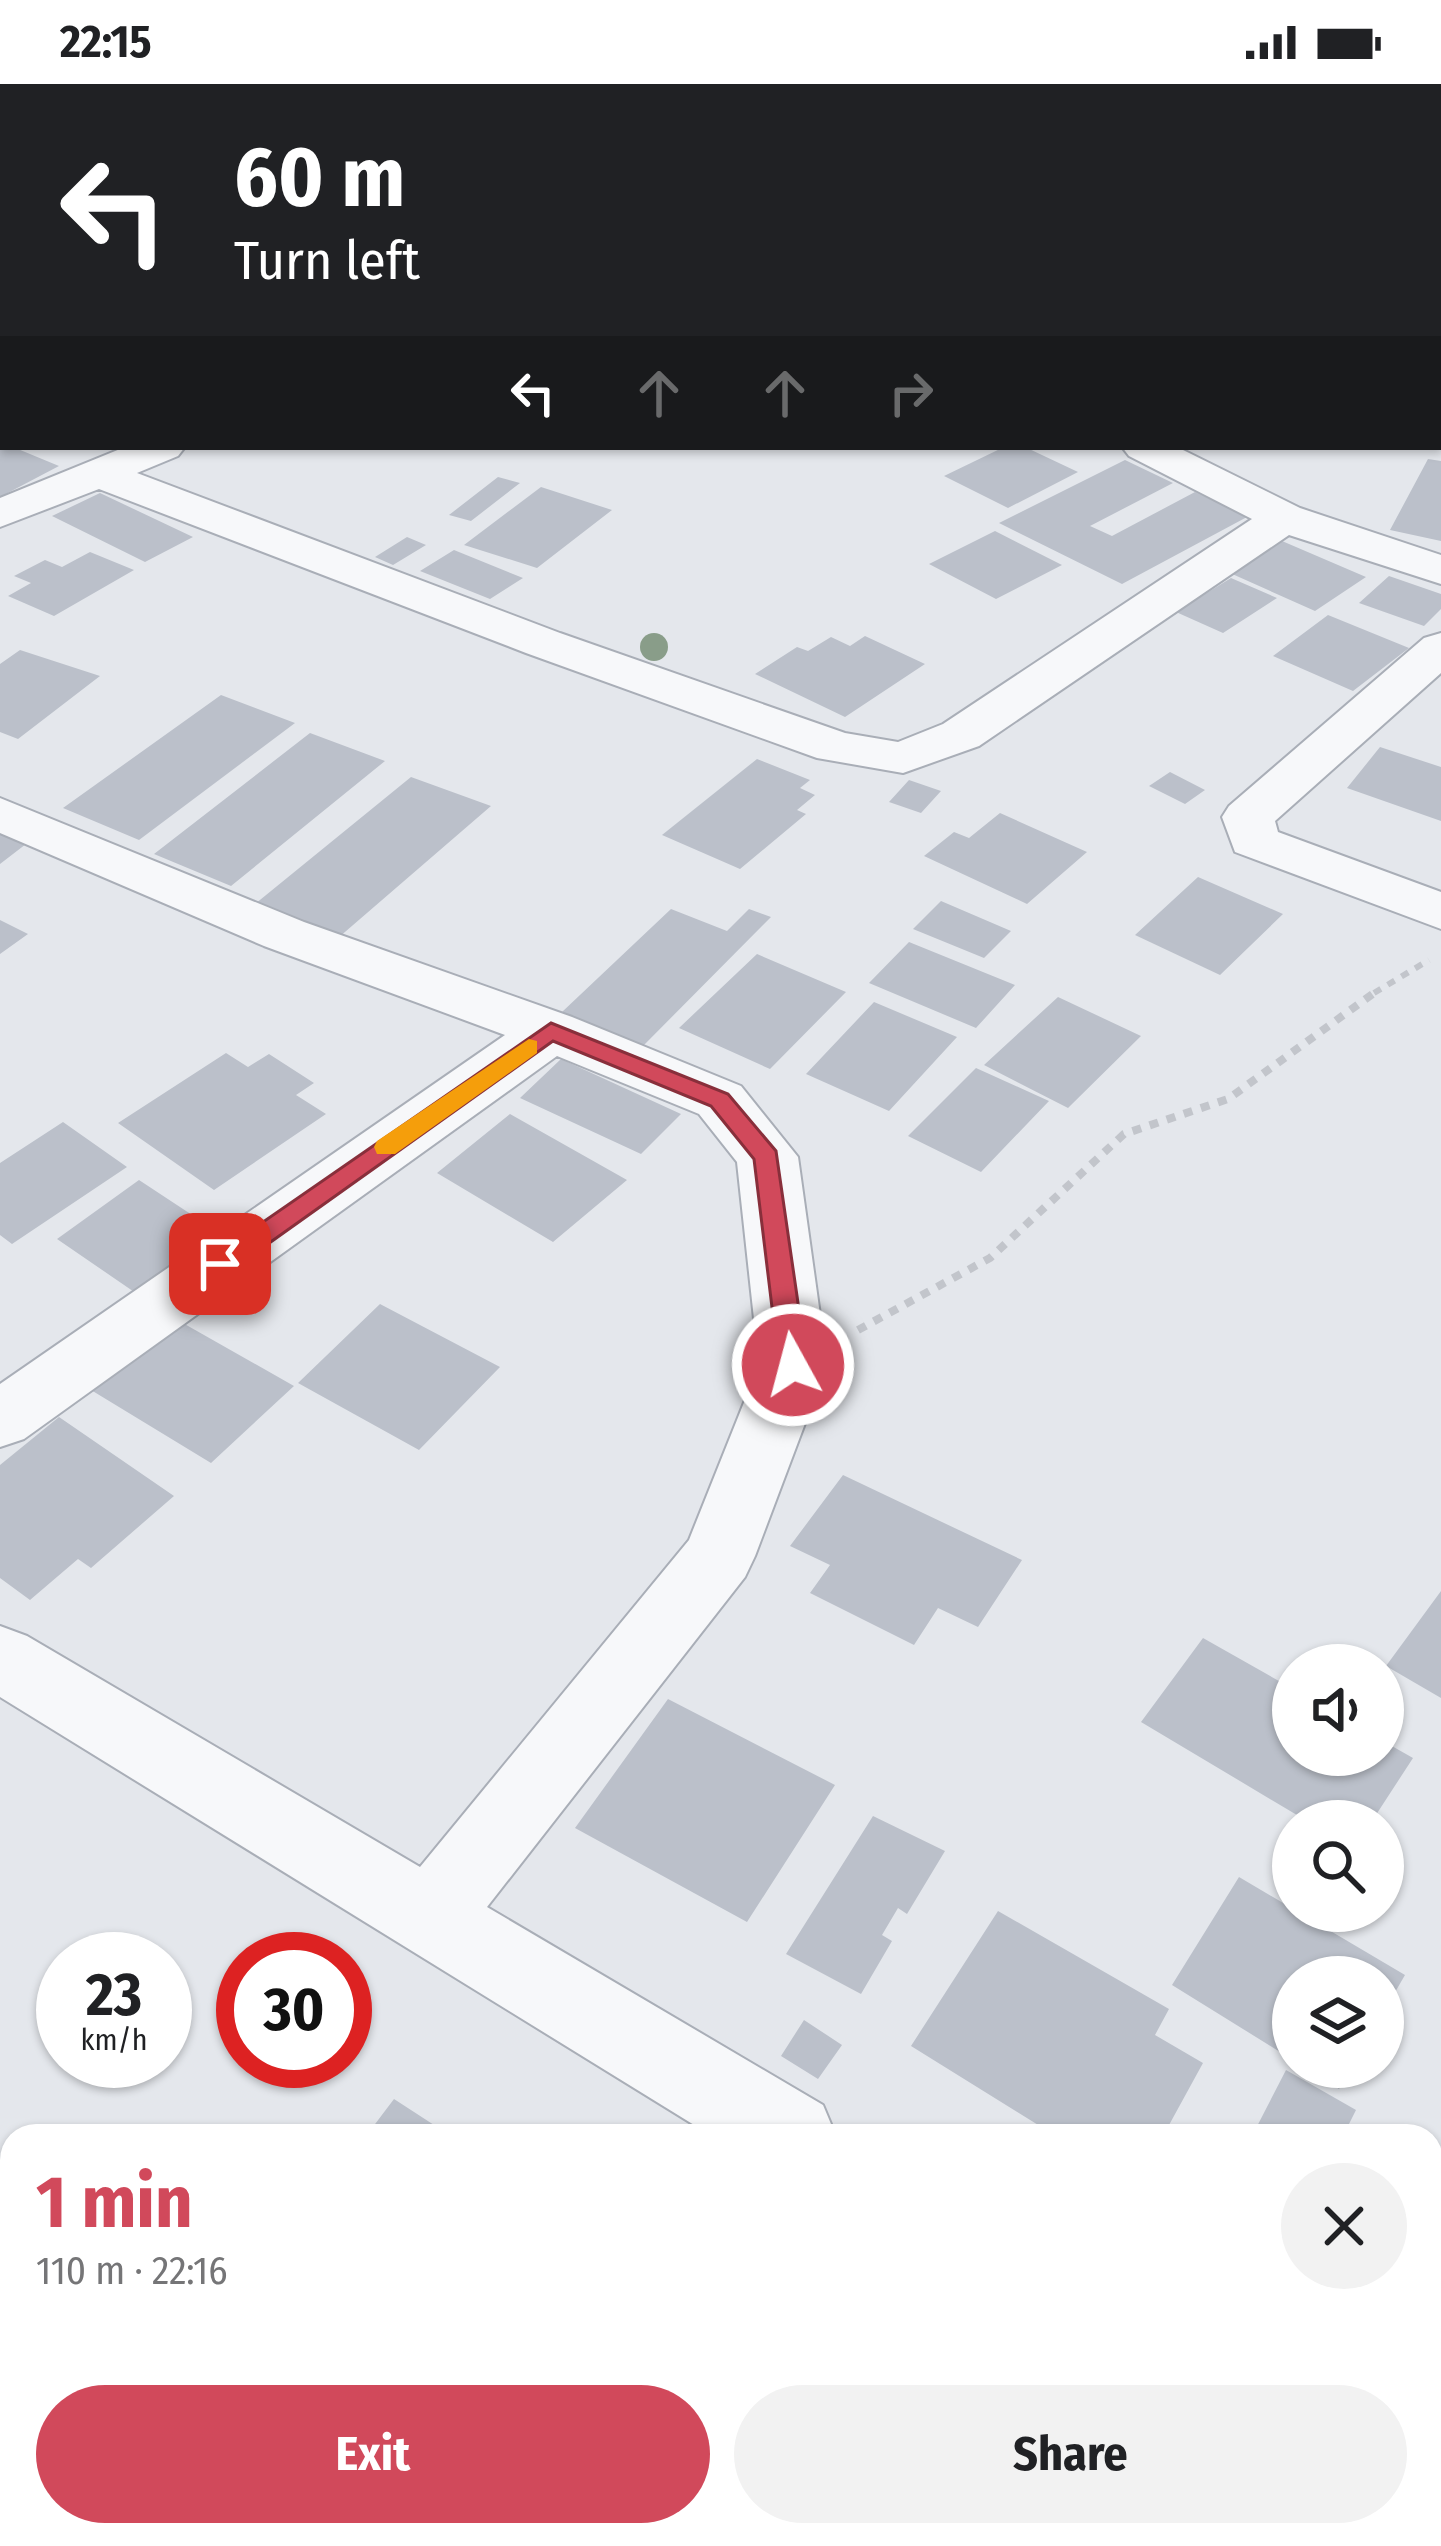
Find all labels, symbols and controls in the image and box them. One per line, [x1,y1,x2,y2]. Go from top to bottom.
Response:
text: 22:15 [60,15,152,69]
text: 60 m [234,127,405,228]
icon: left [36,132,192,288]
text: Turn left [234,229,420,293]
icon: left [500,360,566,426]
icon: ahead [626,360,692,426]
icon: ahead [752,360,818,426]
icon: right [878,360,944,426]
pin [169,1213,271,1315]
icon: arrive [187,1231,253,1297]
position arrow [730,1302,856,1428]
map controls [1272,1644,1404,2088]
button: sound [1272,1644,1404,1776]
button: search [1272,1800,1404,1932]
speed limit sign: 30 [216,1932,372,2088]
button: layers [1272,1956,1404,2088]
text: 23 [86,1959,142,2031]
text: km/h [81,2022,147,2058]
text: 1 min [36,2160,193,2246]
button: close [1281,2163,1407,2289]
text: 110 m · 22:16 [36,2248,228,2294]
button: Exit [36,2385,710,2523]
button: Share [734,2385,1407,2523]

